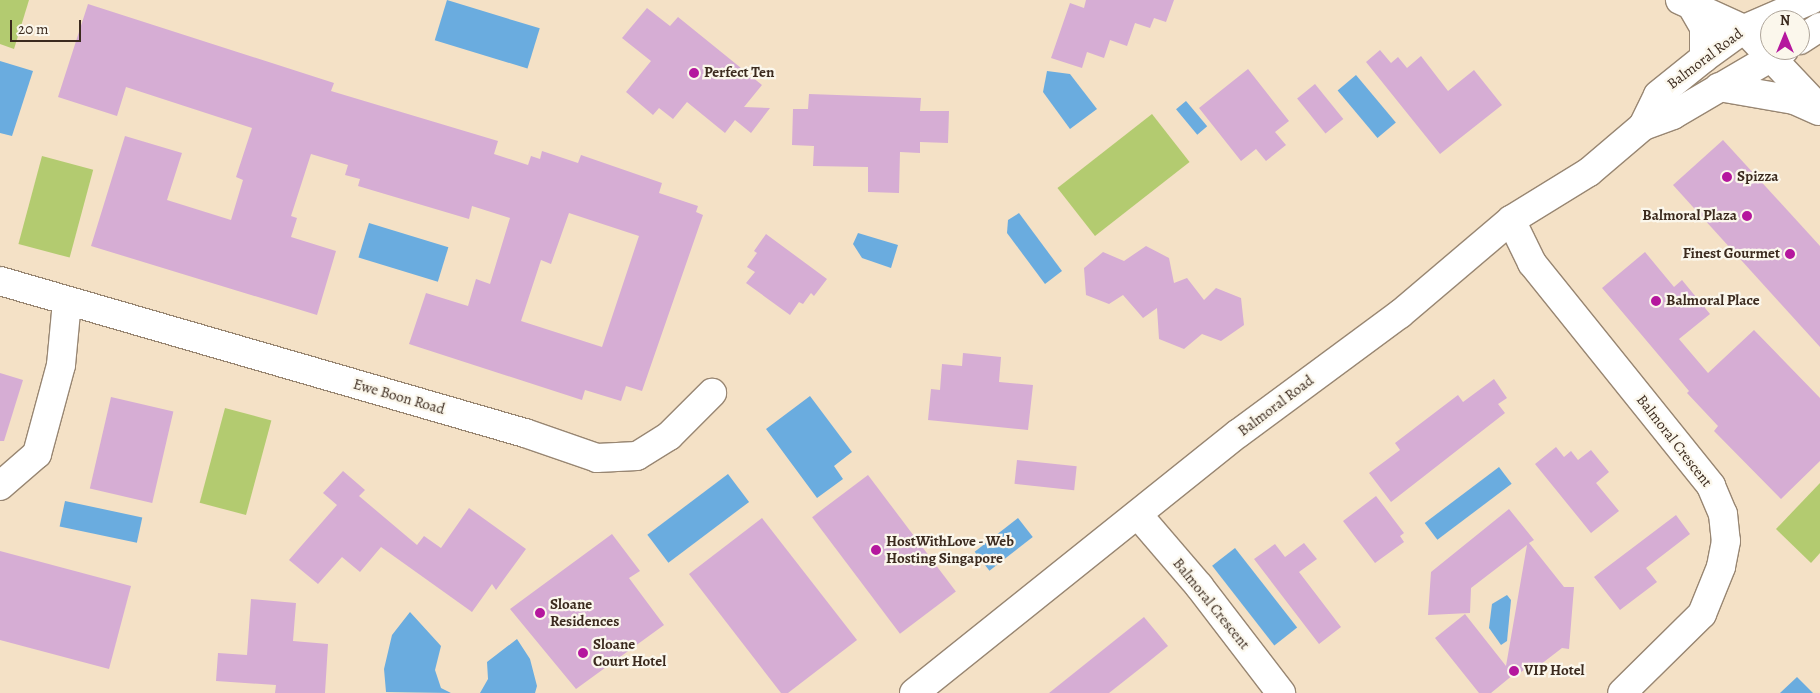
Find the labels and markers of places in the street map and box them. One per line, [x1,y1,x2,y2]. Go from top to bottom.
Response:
place label: Perfect Ten [704,64,774,82]
marker: Perfect Ten [688,67,700,79]
place label: Spizza [1737,168,1779,186]
marker: Spizza [1721,171,1733,183]
place label: Balmoral Plaza [1642,207,1737,225]
marker: Balmoral Plaza [1741,210,1753,222]
place label: Finest Gourmet [1683,245,1780,263]
marker: Finest Gourmet [1784,248,1796,260]
place label: Balmoral Place [1666,292,1760,310]
marker: Balmoral Place [1650,295,1662,307]
place label: HostWithLove - Web Hosting Singapore [886,532,1014,567]
marker: HostWithLove - Web Hosting Singapore [870,544,882,556]
place label: Sloane Residences [550,595,619,630]
marker: Sloane Residences [534,607,546,619]
place label: Sloane Court Hotel [593,635,666,670]
marker: Sloane Court Hotel [577,647,589,659]
place label: VIP Hotel [1524,662,1585,680]
marker: VIP Hotel [1508,665,1520,677]

